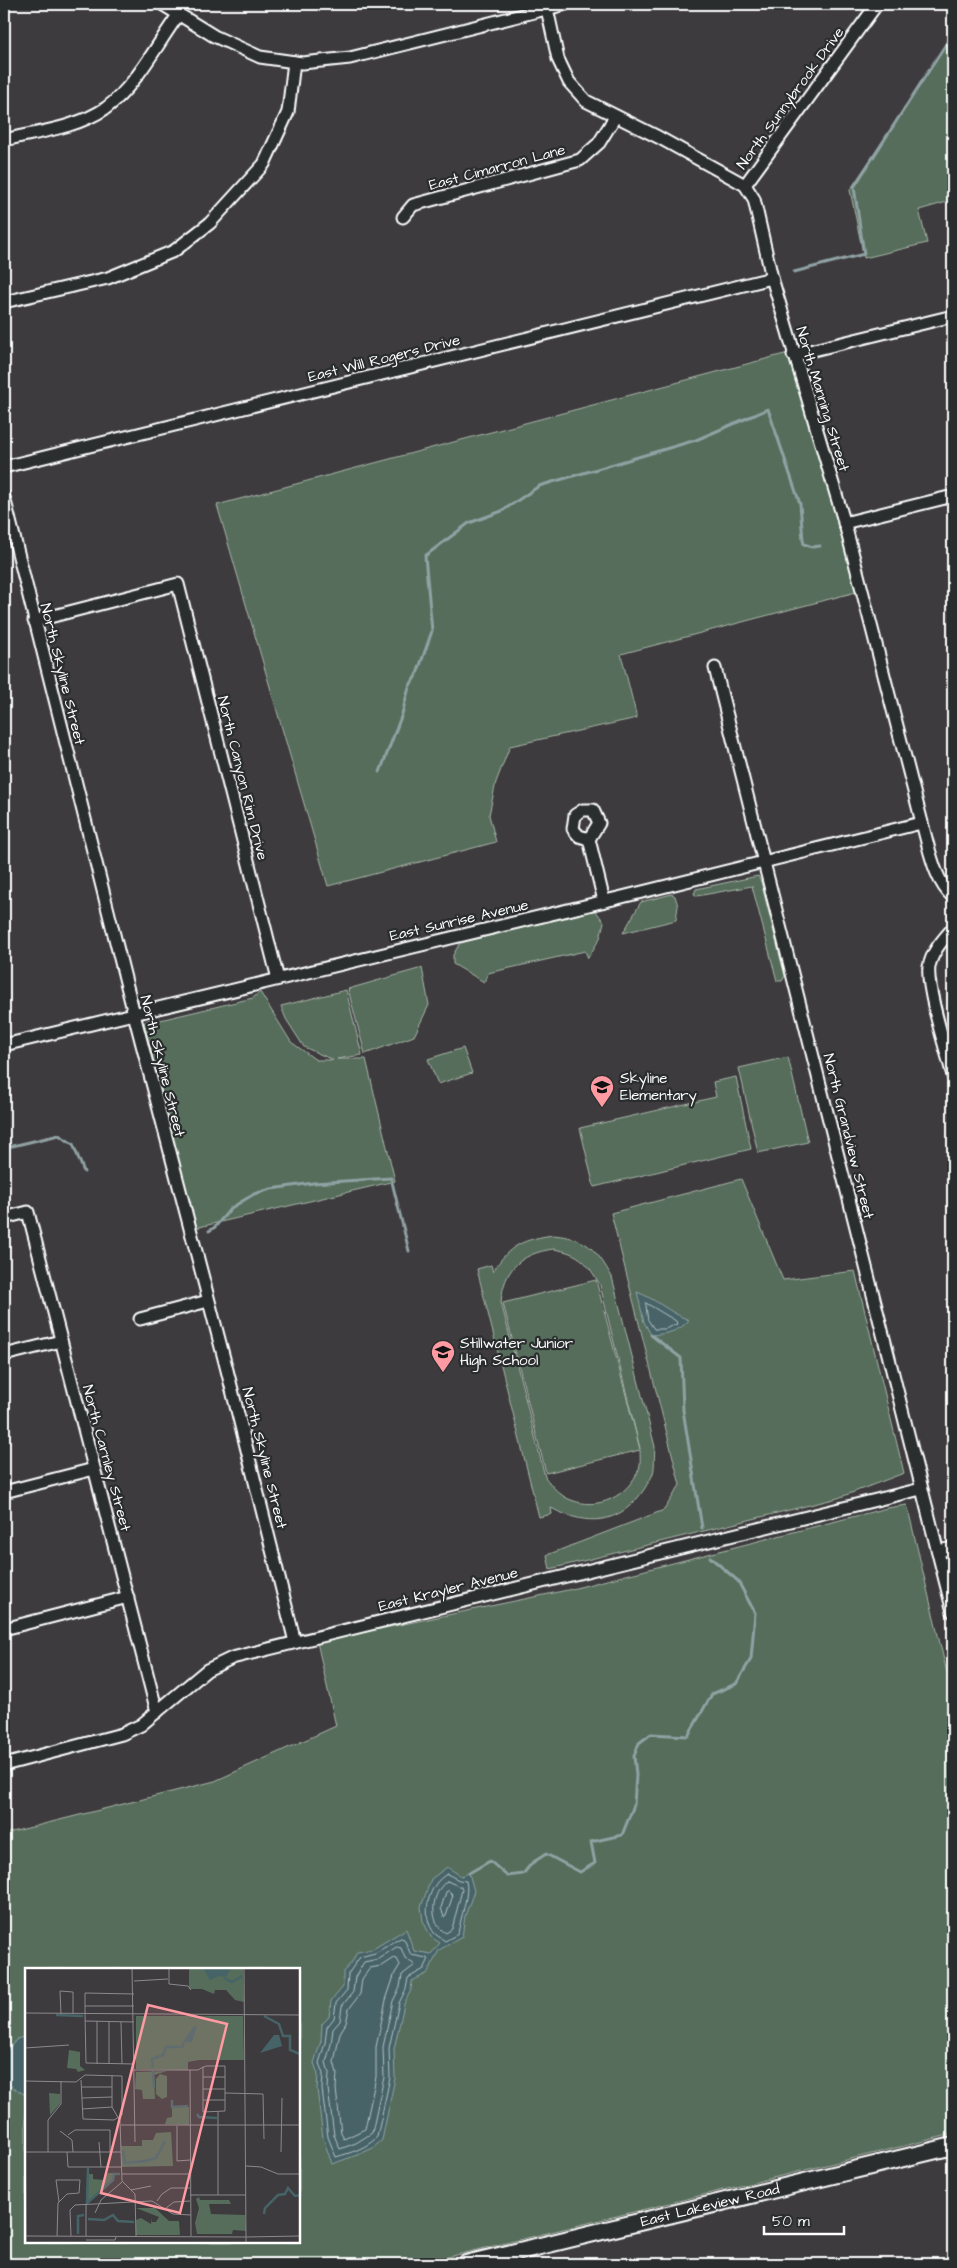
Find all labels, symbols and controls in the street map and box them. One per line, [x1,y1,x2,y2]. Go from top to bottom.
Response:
street label: North Sunnybrook Drive [732,23,850,174]
street label: East Cimarron Lane [427,139,568,196]
street label: North Manning Street [790,324,855,474]
street label: East Will Rogers Drive [306,329,463,389]
street label: North Skyline Street [34,601,90,747]
street label: North Canyon Rim Drive [211,694,273,863]
street label: East Sunrise Avenue [388,894,531,947]
street label: North Skyline Street [134,993,190,1139]
street label: North Grandview Street [818,1051,879,1221]
place label: Skyline Elementary [620,1068,697,1107]
school or university icon: Skyline Elementary [589,1074,615,1108]
place label: Stillwater Junior High School [460,1333,573,1372]
school or university icon: Stillwater Junior High School [430,1339,456,1373]
street label: North Carnley Street [76,1383,136,1534]
street label: North Skyline Street [236,1385,292,1531]
street label: East Krayler Avenue [376,1562,520,1618]
inset map [25,1968,300,2243]
street label: East Lakeview Road [638,2178,782,2232]
scale bar [764,2203,844,2235]
text: 50 m [772,2211,810,2232]

